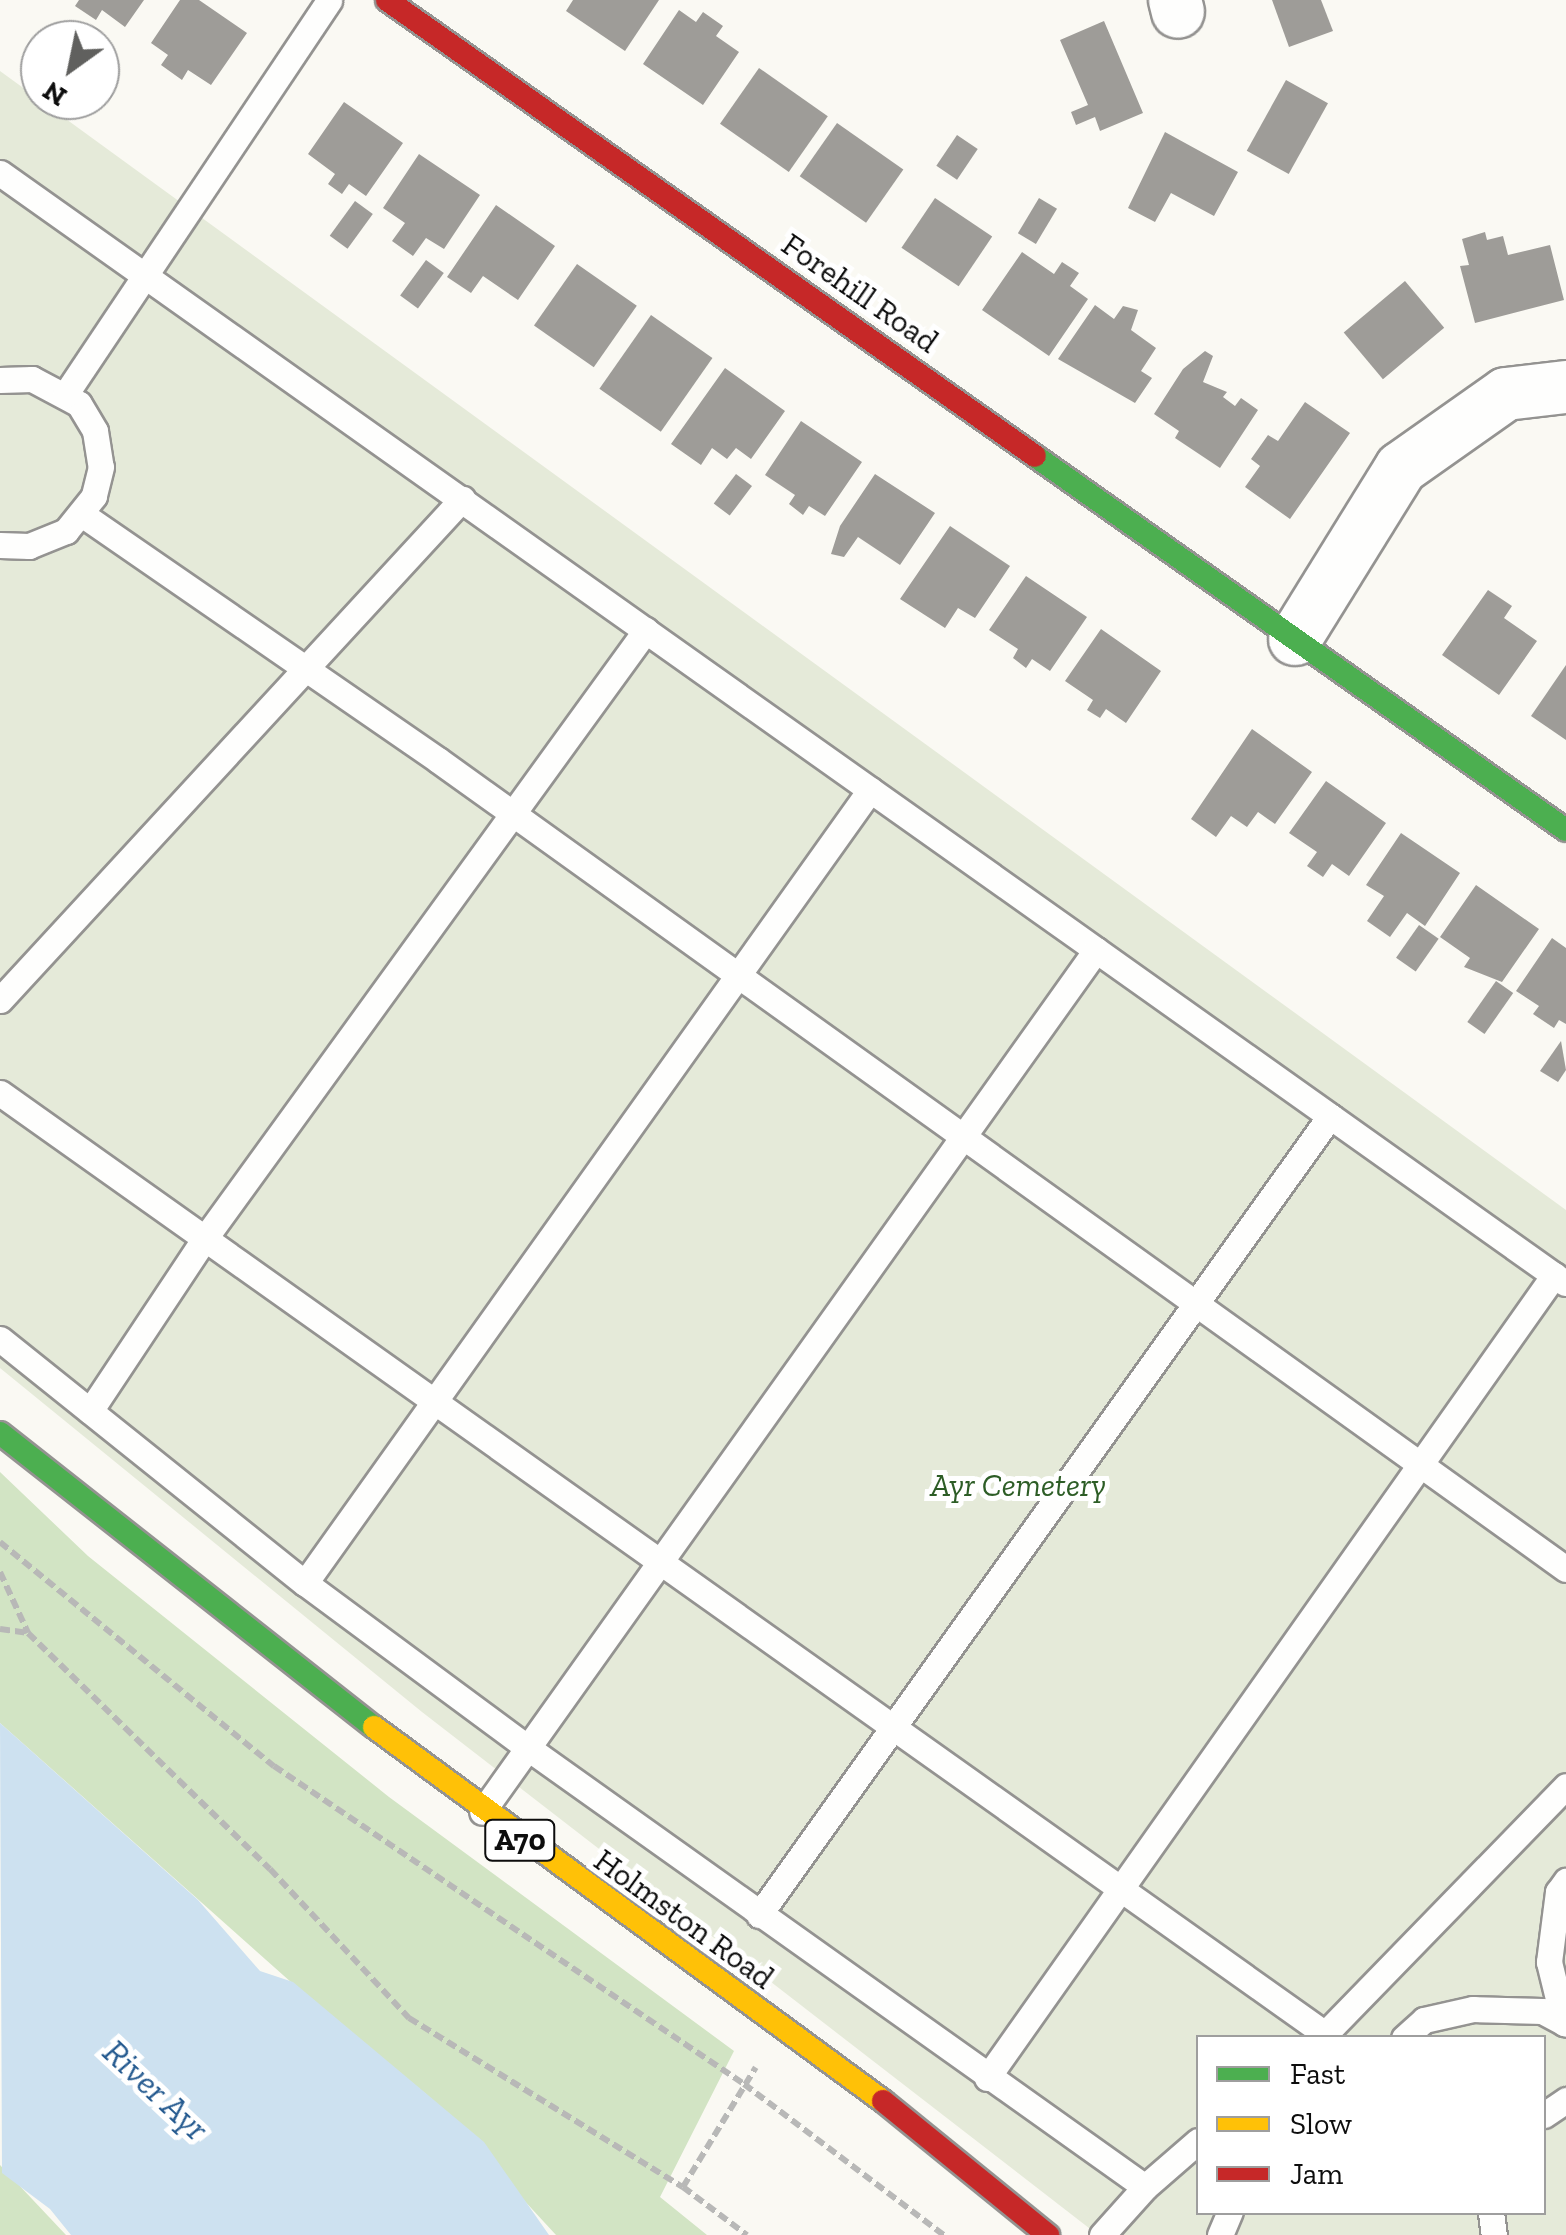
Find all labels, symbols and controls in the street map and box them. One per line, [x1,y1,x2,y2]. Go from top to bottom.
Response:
north arrow [20,20,120,120]
text: N [37,74,72,114]
street label: Forehill Road [774,225,946,361]
park label: Ayr Cemetery [930,1466,1106,1504]
road number: A70 [482,1815,558,1865]
street label: Holmston Road [587,1841,781,1997]
water label: River Ayr [94,2030,218,2150]
legend [1196,2035,1546,2215]
text: Fast [1290,2056,1345,2092]
text: Slow [1290,2106,1352,2142]
text: Jam [1290,2156,1343,2192]

